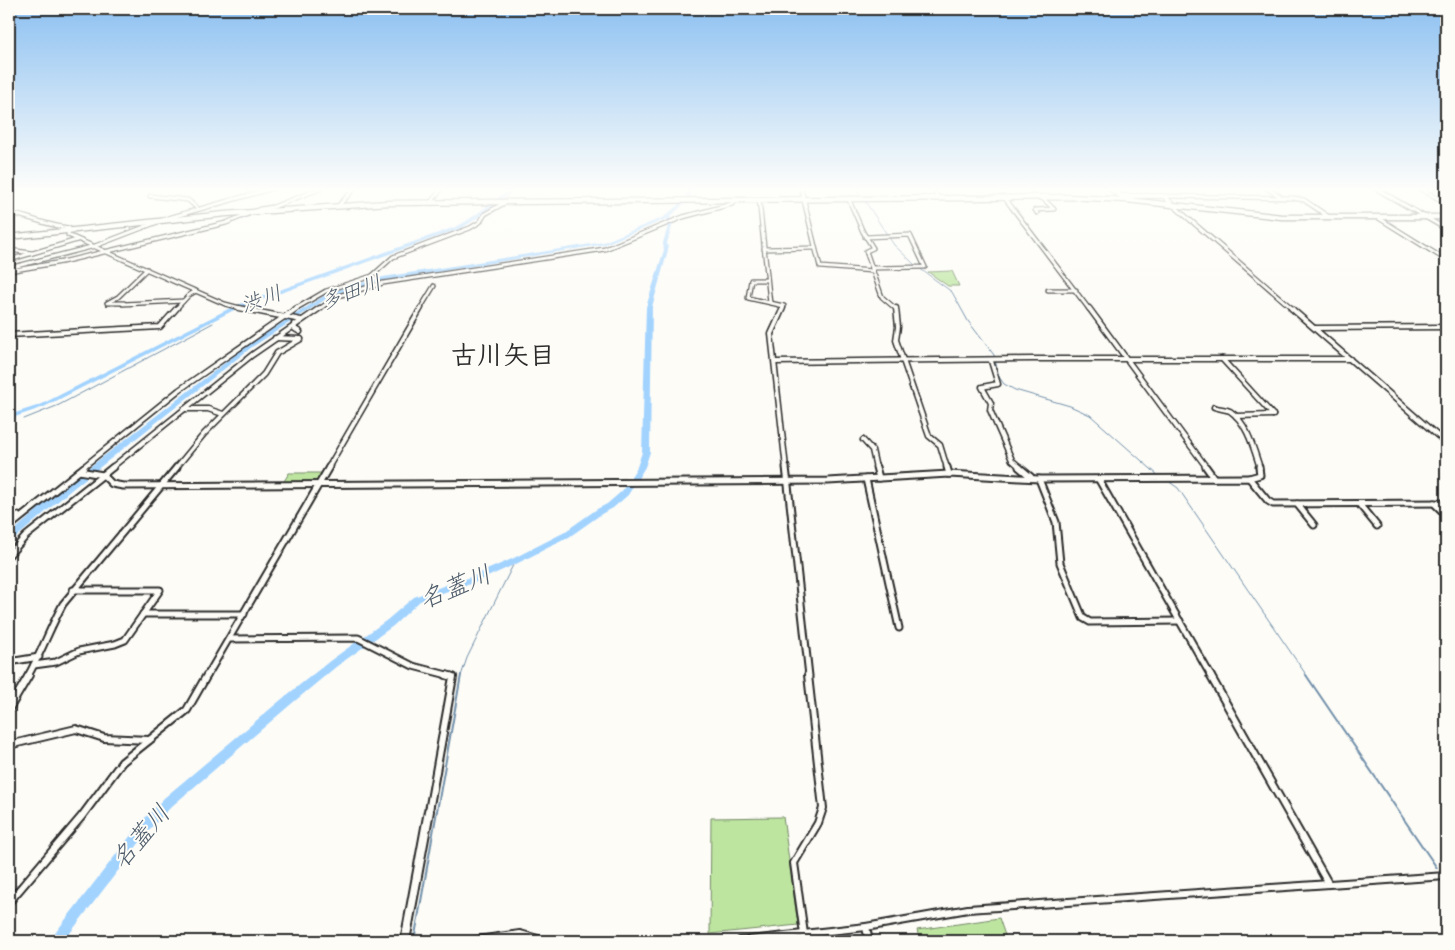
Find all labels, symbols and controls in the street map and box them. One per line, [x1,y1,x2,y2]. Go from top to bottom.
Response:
water label: 多田川 [317,269,385,315]
water label: 渋川 [237,280,285,318]
district label: 古川矢目 [451,339,555,372]
water label: 名蓋川 [415,558,496,616]
water label: 名蓋川 [104,798,177,875]

